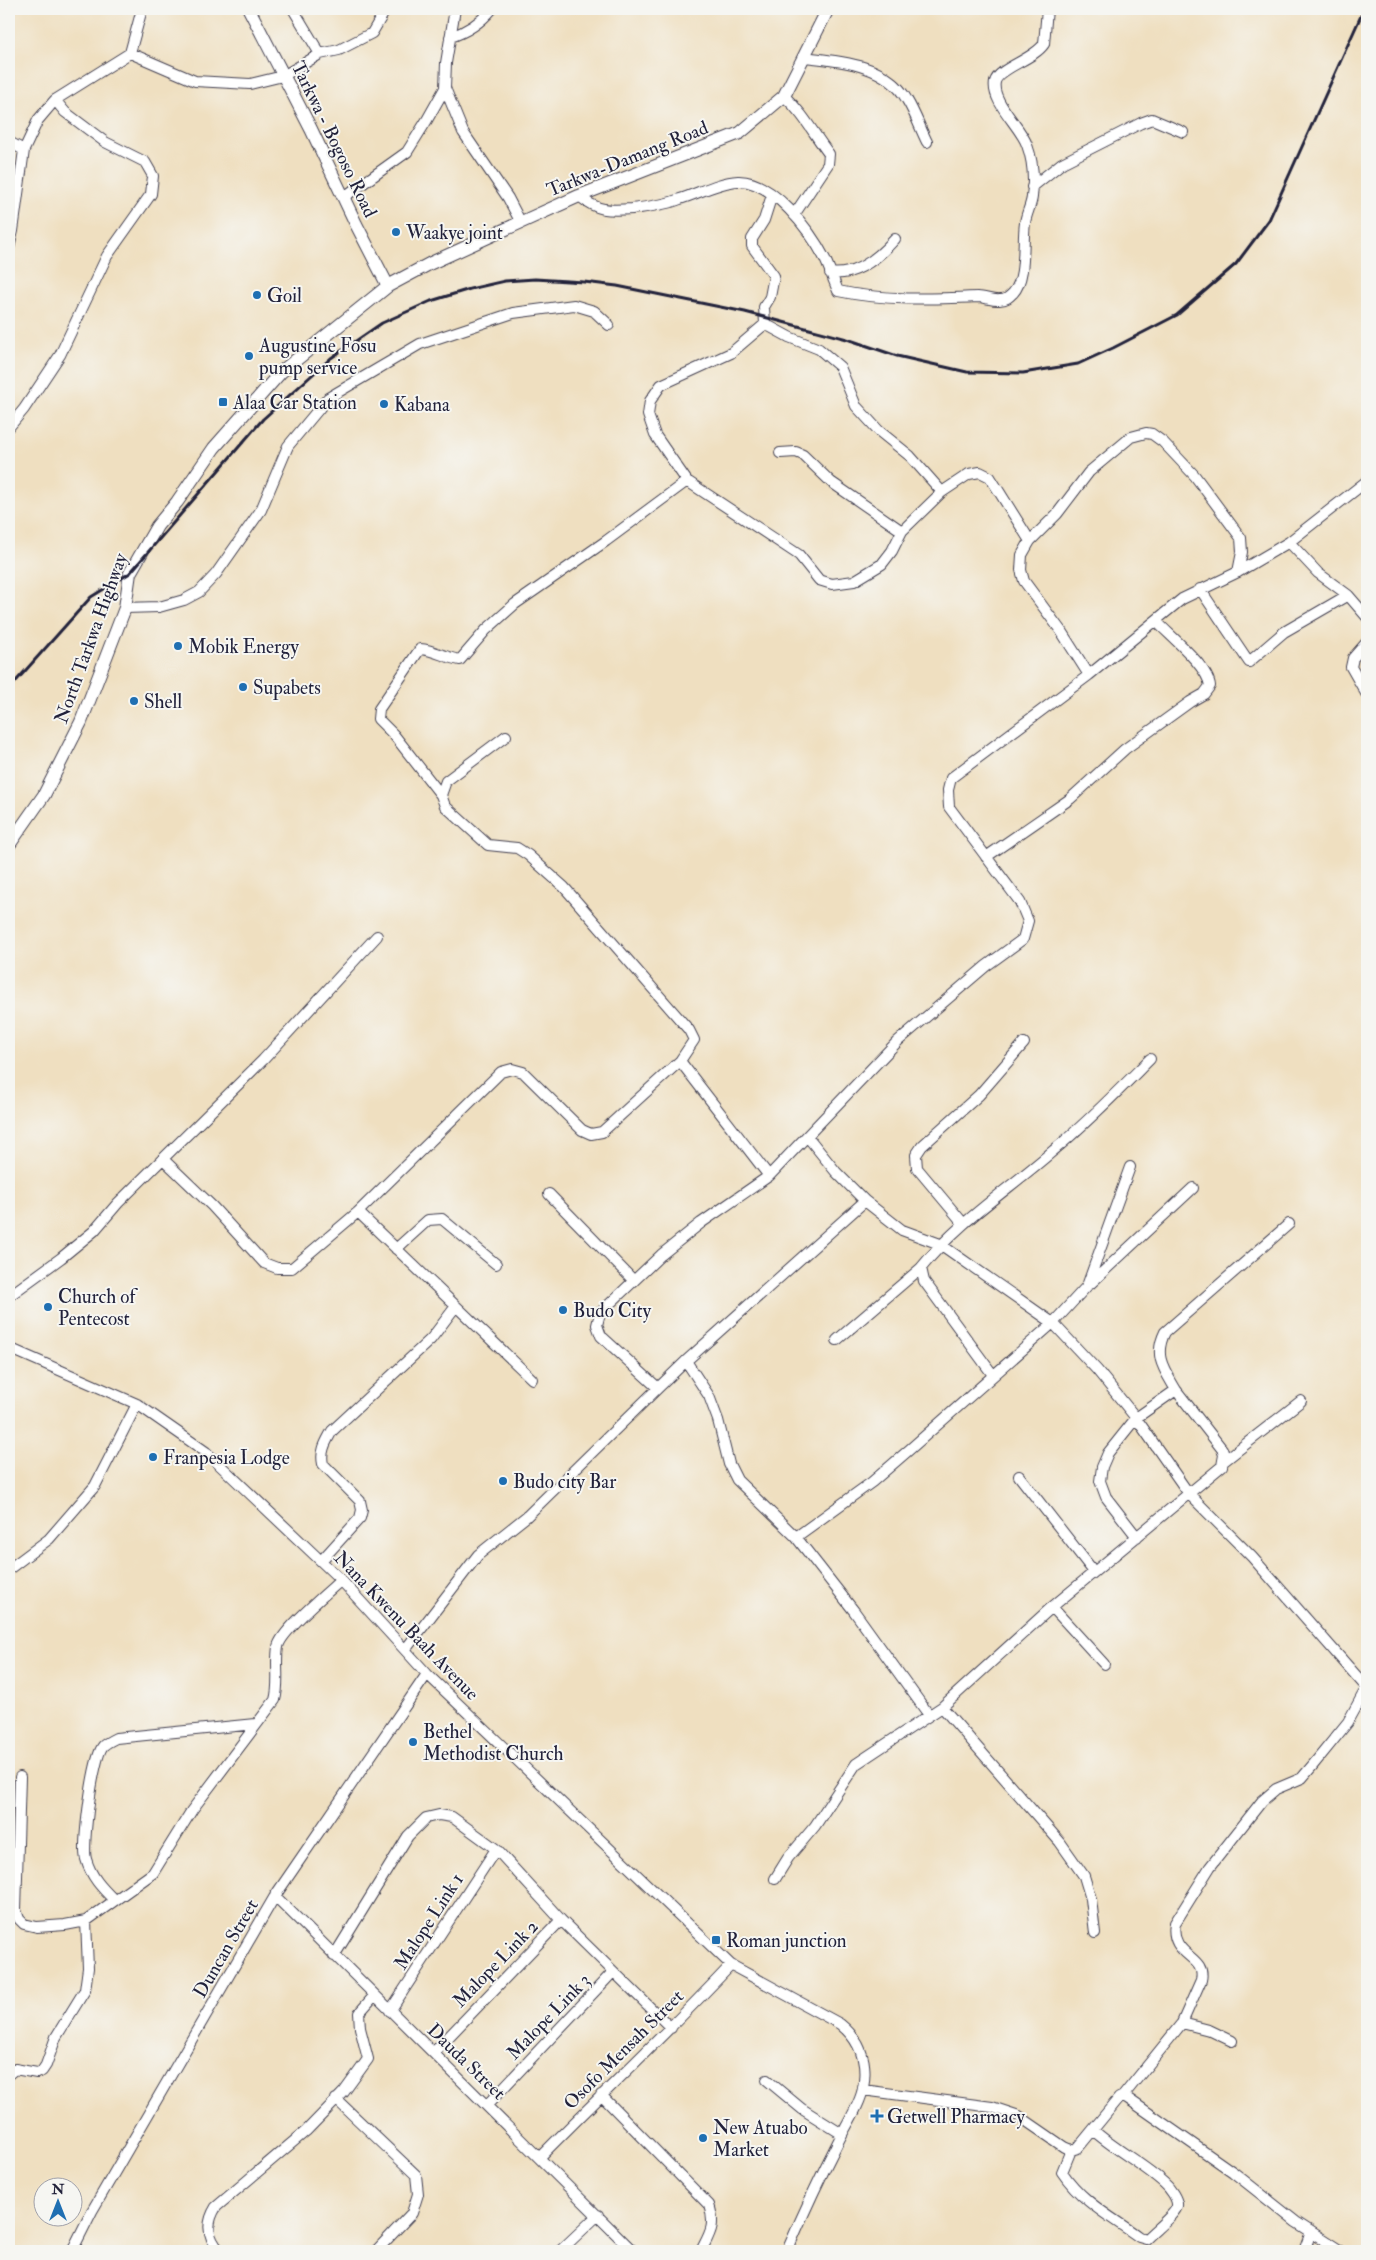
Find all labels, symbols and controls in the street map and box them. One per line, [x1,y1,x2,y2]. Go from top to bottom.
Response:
street label: Tarkwa - Bogoso Road [286,57,383,222]
street label: Tarkwa-Damang Road [543,115,712,202]
place label: Waakye joint [405,221,503,245]
marker: Waakye joint [390,226,402,238]
place label: Goil [267,284,302,308]
marker: Goil [251,289,263,301]
place label: Augustine Fosu pump service [258,334,377,381]
marker: Augustine Fosu pump service [243,350,255,362]
place label: Alaa Car Station [232,391,357,415]
place label: Kabana [394,393,450,417]
marker: Alaa Car Station [217,396,229,408]
marker: Kabana [378,398,390,410]
street label: North Tarkwa Highway [49,549,133,727]
place label: Mobik Energy [188,635,300,659]
marker: Mobik Energy [172,640,184,652]
place label: Supabets [253,676,321,701]
marker: Supabets [237,681,249,693]
place label: Shell [144,690,182,714]
marker: Shell [128,695,140,707]
place label: Church of Pentecost [58,1285,138,1331]
place label: Budo City [573,1299,652,1323]
marker: Church of Pentecost [42,1301,54,1313]
marker: Budo City [557,1304,569,1316]
place label: Franpesia Lodge [163,1446,290,1471]
marker: Franpesia Lodge [147,1451,159,1463]
place label: Budo city Bar [513,1470,616,1494]
marker: Budo city Bar [497,1475,509,1487]
street label: Nana Kwenu Baah Avenue [329,1546,484,1706]
place label: Bethel Methodist Church [423,1720,564,1766]
marker: Bethel Methodist Church [407,1736,419,1748]
street label: Malope Link 1 [389,1869,470,1975]
street label: Duncan Street [188,1895,264,2002]
street label: Malope Link 2 [448,1915,544,2013]
place label: Roman junction [726,1929,847,1953]
marker: Roman junction [710,1934,722,1946]
street label: Malope Link 3 [502,1969,596,2065]
street label: Osofo Mensah Street [559,1985,689,2115]
street label: Dauda Street [422,2018,511,2105]
place label: Getwell Pharmacy [887,2105,1026,2129]
marker: Getwell Pharmacy [871,2110,883,2122]
place label: New Atuabo Market [713,2116,808,2162]
marker: New Atuabo Market [697,2132,709,2144]
north arrow [32,2178,82,2228]
text: N [51,2181,65,2198]

